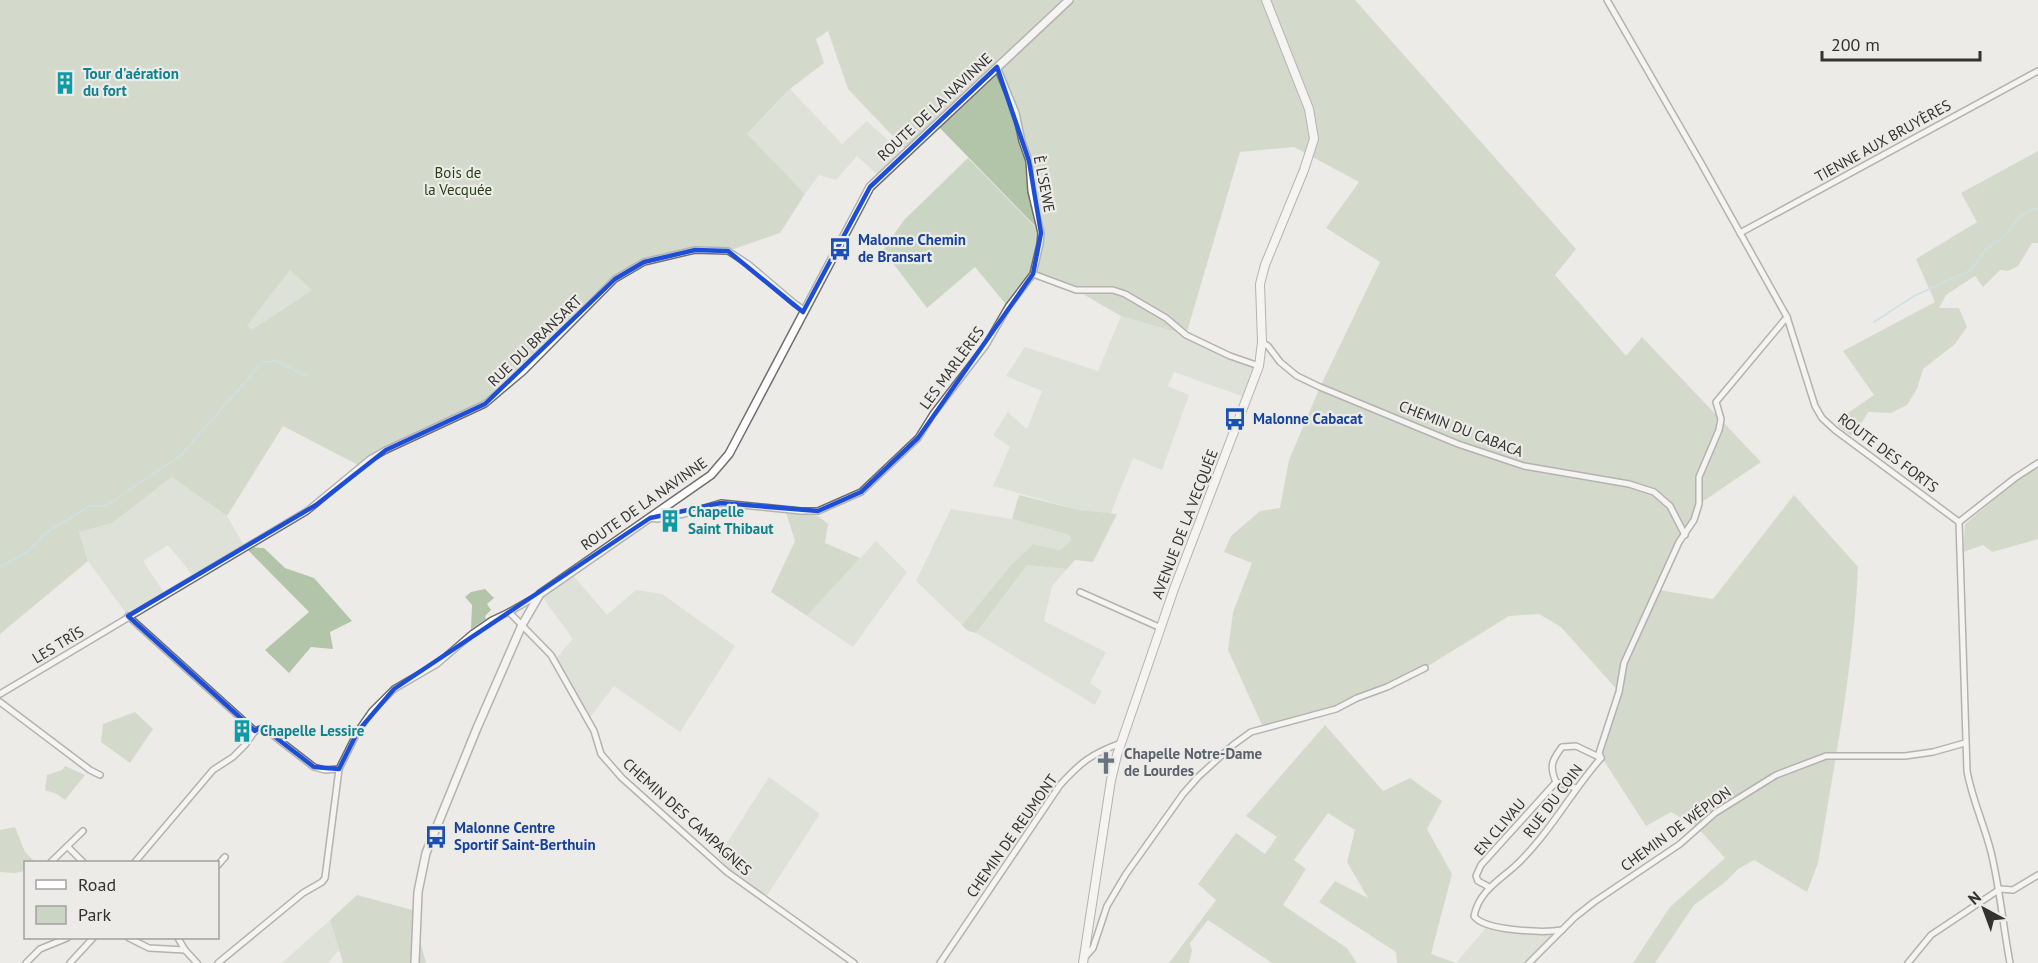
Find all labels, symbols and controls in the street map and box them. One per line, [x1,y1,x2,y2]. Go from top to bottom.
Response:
scale bar [1822,24,1980,62]
text: 200 m [1831,33,1880,56]
street label: ROUTE DE LA NAVINNE [873,49,996,165]
place label: Tour d'aération du fort [83,64,179,100]
building icon: Tour d'aération du fort [52,70,78,96]
street label: TIENNE AUX BRUYÈRES [1811,95,1954,186]
street label: È L'SEWE [1030,154,1059,214]
park label: Bois de la Vecquée [424,163,492,199]
place label: Malonne Chemin de Bransart [858,230,966,266]
bus stop icon: Malonne Chemin de Bransart [827,236,853,262]
street label: RUE DU BRANSART [484,290,586,390]
street label: LES MARLÈRES [915,322,988,413]
street label: CHEMIN DU CABACA [1396,396,1526,461]
bus stop icon: Malonne Cabacat [1222,406,1248,432]
place label: Malonne Cabacat [1253,409,1364,428]
street label: ROUTE DES FORTS [1834,409,1942,497]
street label: AVENUE DE LA VECQUÉE [1147,446,1222,601]
street label: ROUTE DE LA NAVINNE [577,453,711,554]
place label: Chapelle Saint Thibaut [688,502,774,538]
building icon: Chapelle Saint Thibaut [657,508,683,534]
street label: LES TRÎS [28,622,87,667]
building icon: Chapelle Lessire [229,718,255,744]
place label: Chapelle Lessire [260,721,365,740]
place label: Chapelle Notre-Dame de Lourdes [1124,744,1263,780]
church icon: Chapelle Notre-Dame de Lourdes [1093,750,1119,776]
street label: CHEMIN DES CAMPAGNES [619,754,756,879]
street label: RUE DU COIN [1519,760,1586,841]
street label: CHEMIN DE REUMONT [962,770,1062,901]
street label: CHEMIN DE WÉPION [1617,782,1735,875]
street label: EN CLIVAU [1470,794,1530,859]
place label: Malonne Centre Sportif Saint-Berthuin [454,818,596,854]
bus stop icon: Malonne Centre Sportif Saint-Berthuin [423,824,449,850]
legend [24,861,219,939]
text: Road [78,873,116,896]
north arrow [1954,879,2014,939]
text: N [1964,887,1985,909]
text: Park [78,903,111,926]

